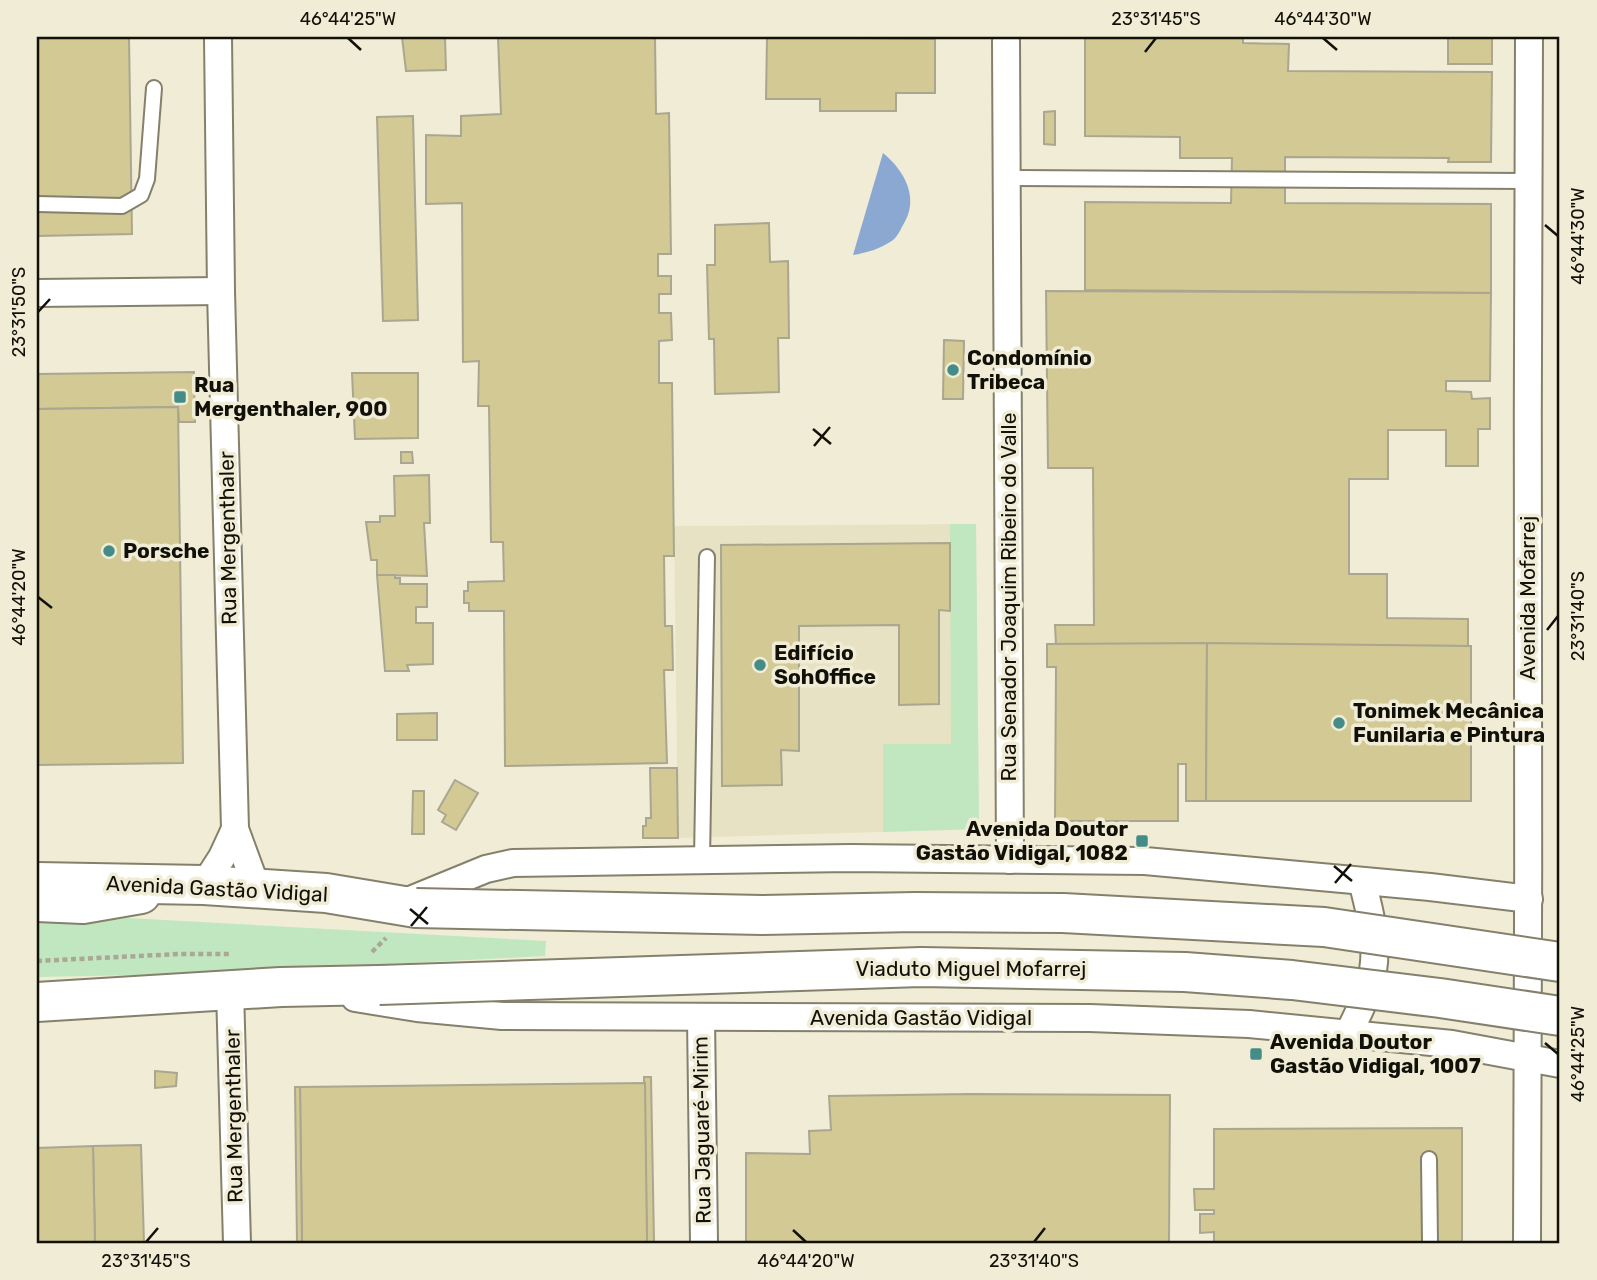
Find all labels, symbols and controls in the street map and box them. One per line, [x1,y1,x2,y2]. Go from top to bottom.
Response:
text: 46°44'25"W [300,8,396,30]
text: 23°31'45"S [1111,8,1201,30]
text: 46°44'30"W [1274,8,1372,30]
text: 46°44'30"W [1567,187,1589,285]
text: 23°31'50"S [8,267,30,357]
place label: Condomínio Tribeca [967,345,1092,394]
marker: Condomínio Tribeca [945,362,961,378]
place label: Rua Mergenthaler, 900 [194,372,388,421]
marker: Rua Mergenthaler, 900 [172,389,188,405]
street label: Rua Senador Joaquim Ribeiro do Valle [996,413,1021,781]
street label: Rua Mergenthaler [213,451,242,625]
street label: Avenida Mofarrej [1515,516,1540,680]
place label: Porsche [123,538,210,563]
marker: Porsche [101,543,117,559]
text: 46°44'20"W [8,548,30,646]
text: 23°31'40"S [1567,571,1589,661]
place label: Edifício SohOffice [774,640,876,689]
marker: Edifício SohOffice [752,657,768,673]
place label: Tonimek Mecânica Funilaria e Pintura [1353,698,1545,747]
marker: Tonimek Mecânica Funilaria e Pintura [1331,715,1347,731]
place label: Avenida Doutor Gastão Vidigal, 1082 [916,816,1128,865]
marker: Avenida Doutor Gastão Vidigal, 1082 [1134,833,1150,849]
street label: Avenida Gastão Vidigal [105,870,329,907]
street label: Viaduto Miguel Mofarrej [856,956,1086,981]
street label: Avenida Gastão Vidigal [810,1005,1032,1030]
text: 46°44'25"W [1567,1006,1589,1102]
street label: Rua Mergenthaler [219,1029,248,1203]
place label: Avenida Doutor Gastão Vidigal, 1007 [1270,1029,1481,1078]
street label: Rua Jaguaré-Mirim [687,1036,716,1224]
marker: Avenida Doutor Gastão Vidigal, 1007 [1248,1046,1264,1062]
text: 23°31'45"S [101,1250,191,1272]
text: 46°44'20"W [757,1250,855,1272]
text: 23°31'40"S [989,1250,1079,1272]

